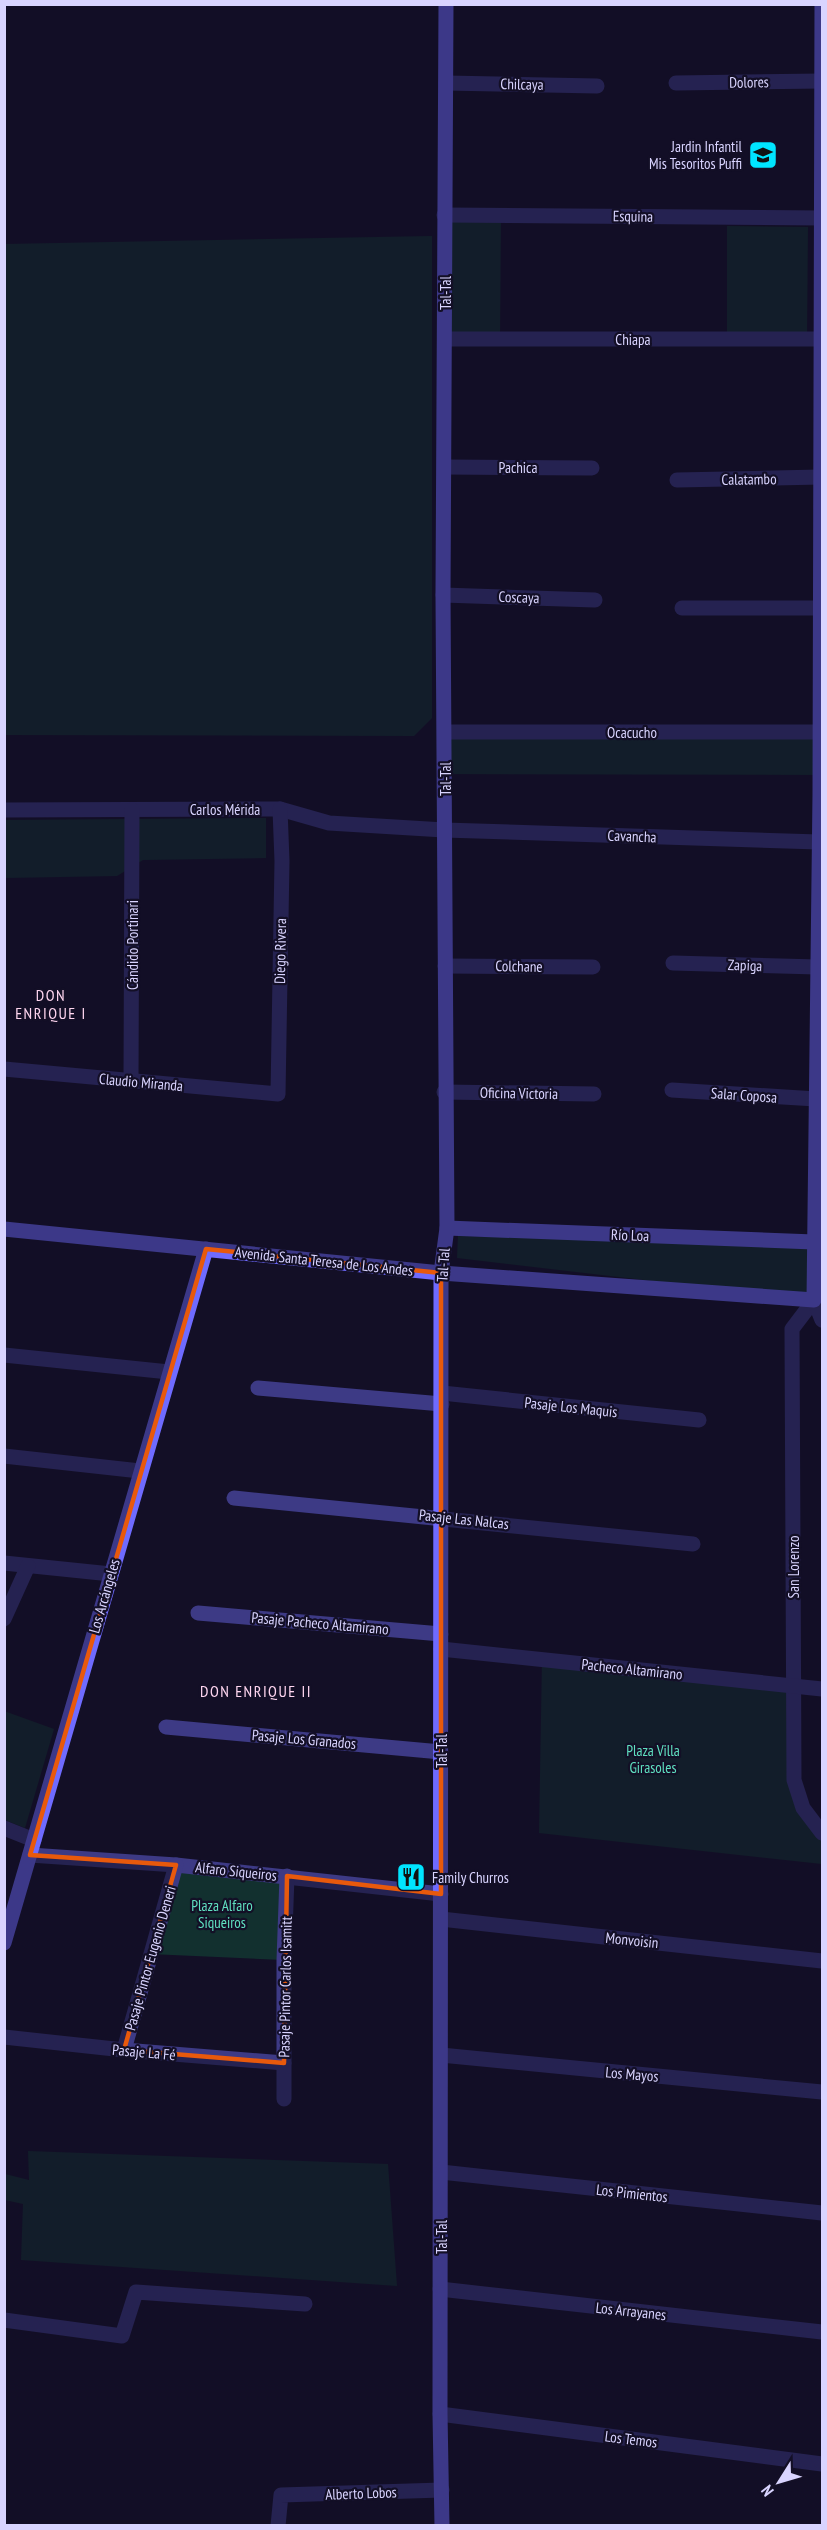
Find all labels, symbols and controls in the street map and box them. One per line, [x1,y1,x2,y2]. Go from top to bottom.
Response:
street label: Dolores [729,72,769,92]
street label: Chilcaya [500,74,544,94]
place label: Jardin Infantil Mis Tesoritos Puffi [649,137,742,173]
school or university icon: Jardin Infantil Mis Tesoritos Puffi [747,139,779,171]
street label: Esquina [613,206,653,226]
street label: Tal-Tal [436,276,455,310]
street label: Chiapa [615,330,651,349]
street label: Pachica [499,458,537,477]
street label: Calatambo [721,469,777,489]
street label: Coscaya [498,587,540,607]
street label: Ocacucho [607,723,657,742]
street label: Tal-Tal [436,762,455,796]
street label: Carlos Mérida [190,800,260,819]
street label: Cavancha [607,826,657,846]
street label: Cándido Portinari [123,900,142,990]
street label: Diego Rivera [270,918,290,984]
street label: Zapiga [727,955,763,975]
street label: Colchane [495,956,543,976]
district label: DON ENRIQUE I [15,985,87,1023]
street label: Claudio Miranda [98,1069,184,1095]
street label: Oficina Victoria [480,1083,558,1103]
street label: Salar Coposa [710,1083,778,1107]
street label: Río Loa [611,1225,649,1245]
street label: Avenida Santa Teresa de Los Andes [234,1242,414,1280]
street label: Tal-Tal [432,1247,454,1283]
street label: Pasaje Los Maquis [524,1393,618,1421]
street label: Pasaje Las Nalcas [418,1505,510,1533]
street label: San Lorenzo [784,1536,803,1598]
street label: Los Arcángeles [84,1557,124,1635]
street label: Pasaje Pacheco Altamirano [251,1608,389,1638]
street label: Pacheco Altamirano [580,1654,684,1684]
district label: DON ENRIQUE II [200,1681,312,1701]
street label: Pasaje Los Granados [251,1725,357,1753]
street label: Tal-Tal [432,1734,451,1768]
park label: Plaza Villa Girasoles [626,1741,680,1777]
street label: Alfaro Siqueiros [194,1857,278,1885]
restaurant icon: Family Churros [395,1861,427,1893]
place label: Family Churros [432,1868,509,1887]
street label: Pasaje Pintor Eugenio Deneri [120,1883,180,2033]
park label: Plaza Alfaro Siqueiros [191,1896,253,1932]
street label: Pasaje Pintor Carlos Isamitt [274,1916,296,2058]
street label: Monvoisin [605,1928,659,1952]
street label: Pasaje La Fé [111,2040,177,2064]
street label: Los Mayos [605,2062,659,2086]
street label: Los Pimientos [595,2180,669,2206]
street label: Tal-Tal [432,2220,451,2254]
street label: Los Arrayanes [595,2298,667,2324]
street label: Los Temos [604,2426,658,2452]
north arrow [749,2452,809,2512]
street label: Alberto Lobos [325,2482,397,2504]
text: N [756,2482,778,2500]

